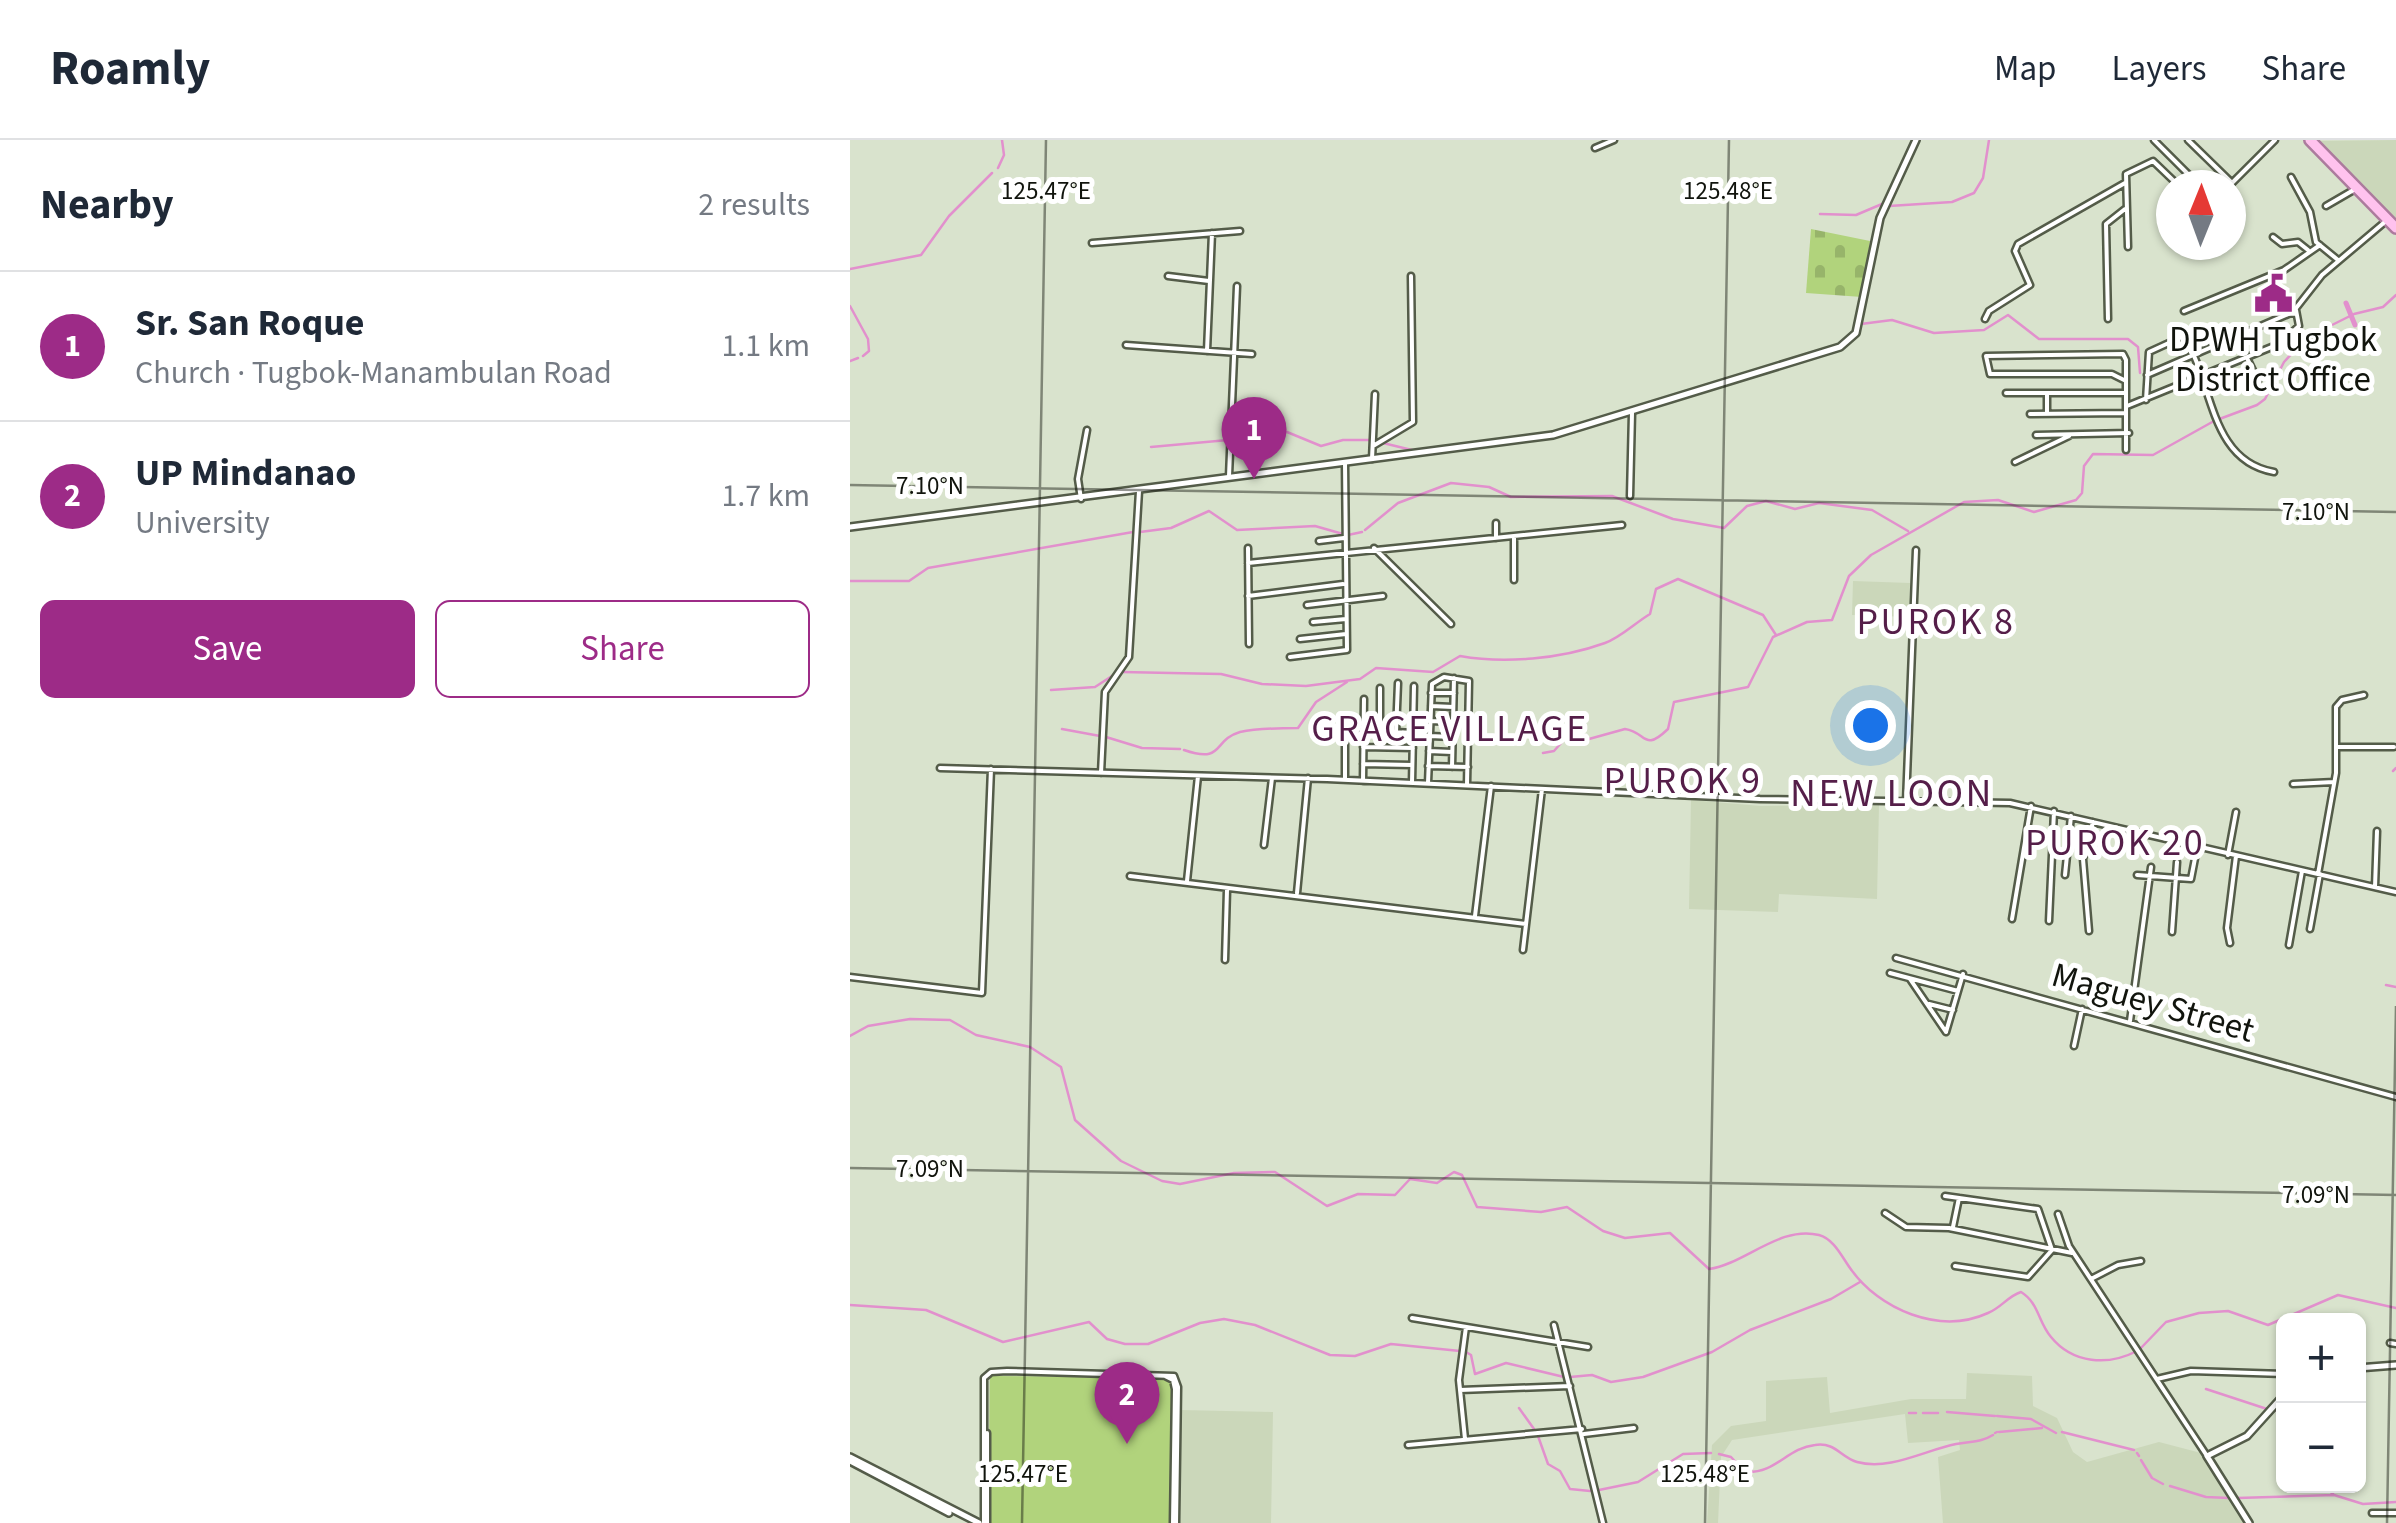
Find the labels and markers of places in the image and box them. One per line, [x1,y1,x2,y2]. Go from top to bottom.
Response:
public building icon: DPWH Tugbok District Office [2252,272,2294,314]
place label: DPWH Tugbok District Office [2169,315,2378,405]
pin: 1 [1222,396,1286,479]
pin: 2 [1094,1362,1160,1444]

